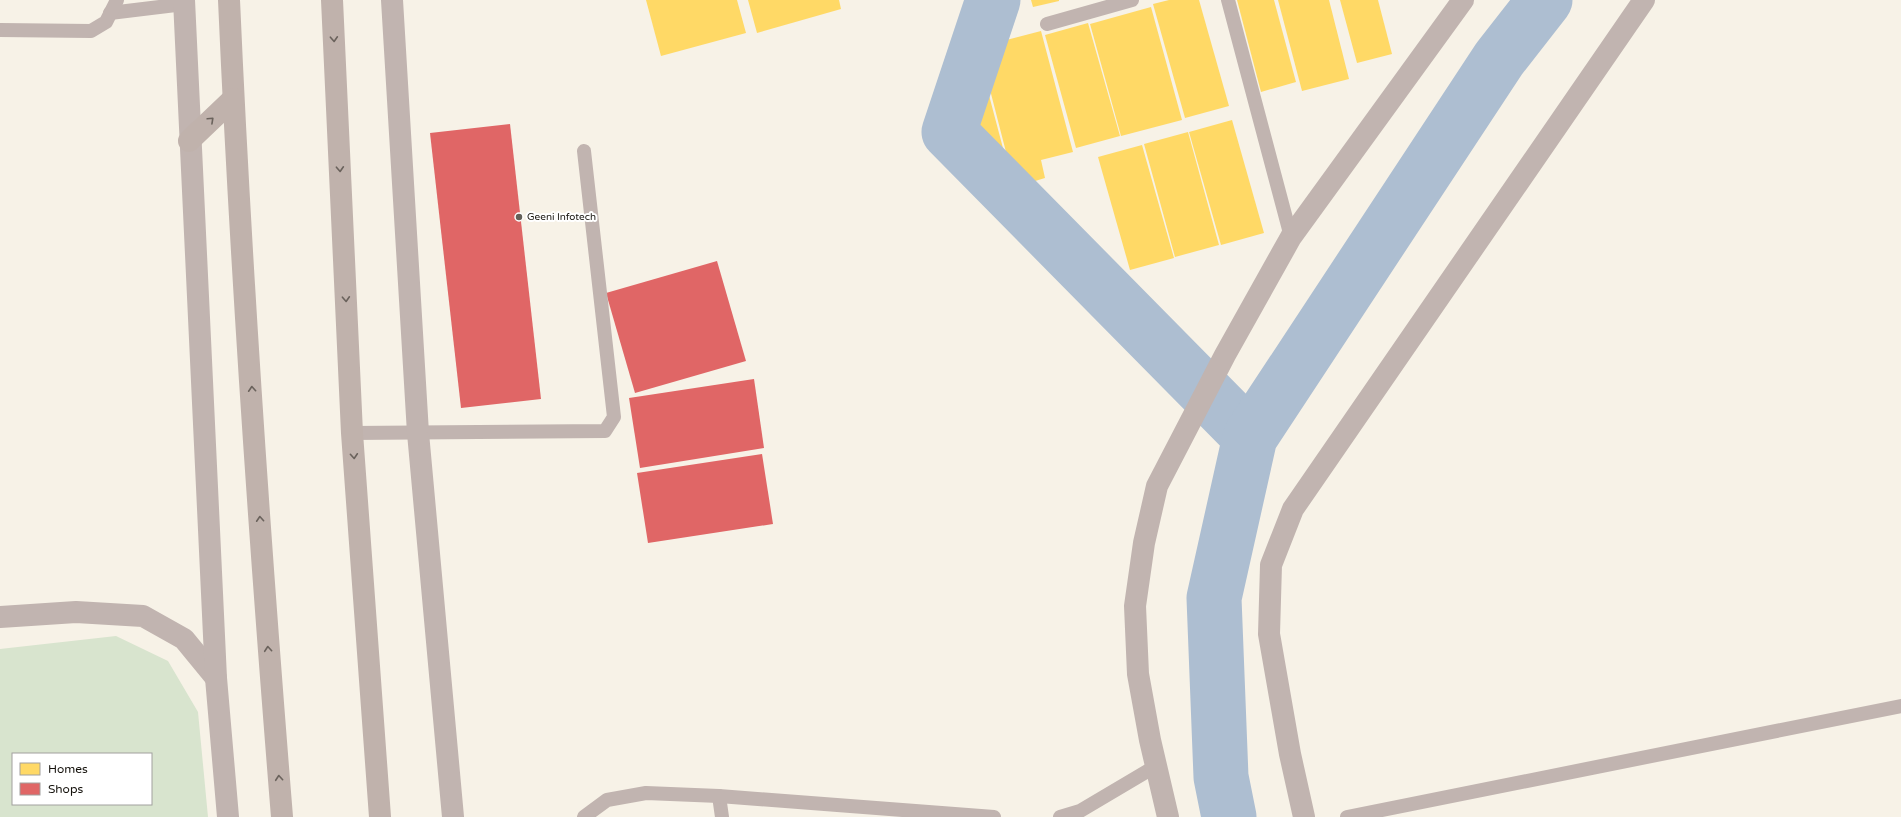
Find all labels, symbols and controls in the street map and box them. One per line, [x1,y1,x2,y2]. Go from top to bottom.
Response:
one-way arrow [330,36,338,42]
one-way arrow [206,117,214,125]
one-way arrow [336,166,344,172]
place label: Geeni Infotech [527,211,596,223]
marker: Geeni Infotech [514,212,524,222]
one-way arrow [342,296,351,302]
one-way arrow [247,386,256,392]
one-way arrow [350,453,359,459]
one-way arrow [255,516,264,522]
one-way arrow [264,645,273,652]
legend [12,753,152,805]
text: Homes [48,762,88,776]
one-way arrow [274,775,283,781]
text: Shops [48,782,83,796]

